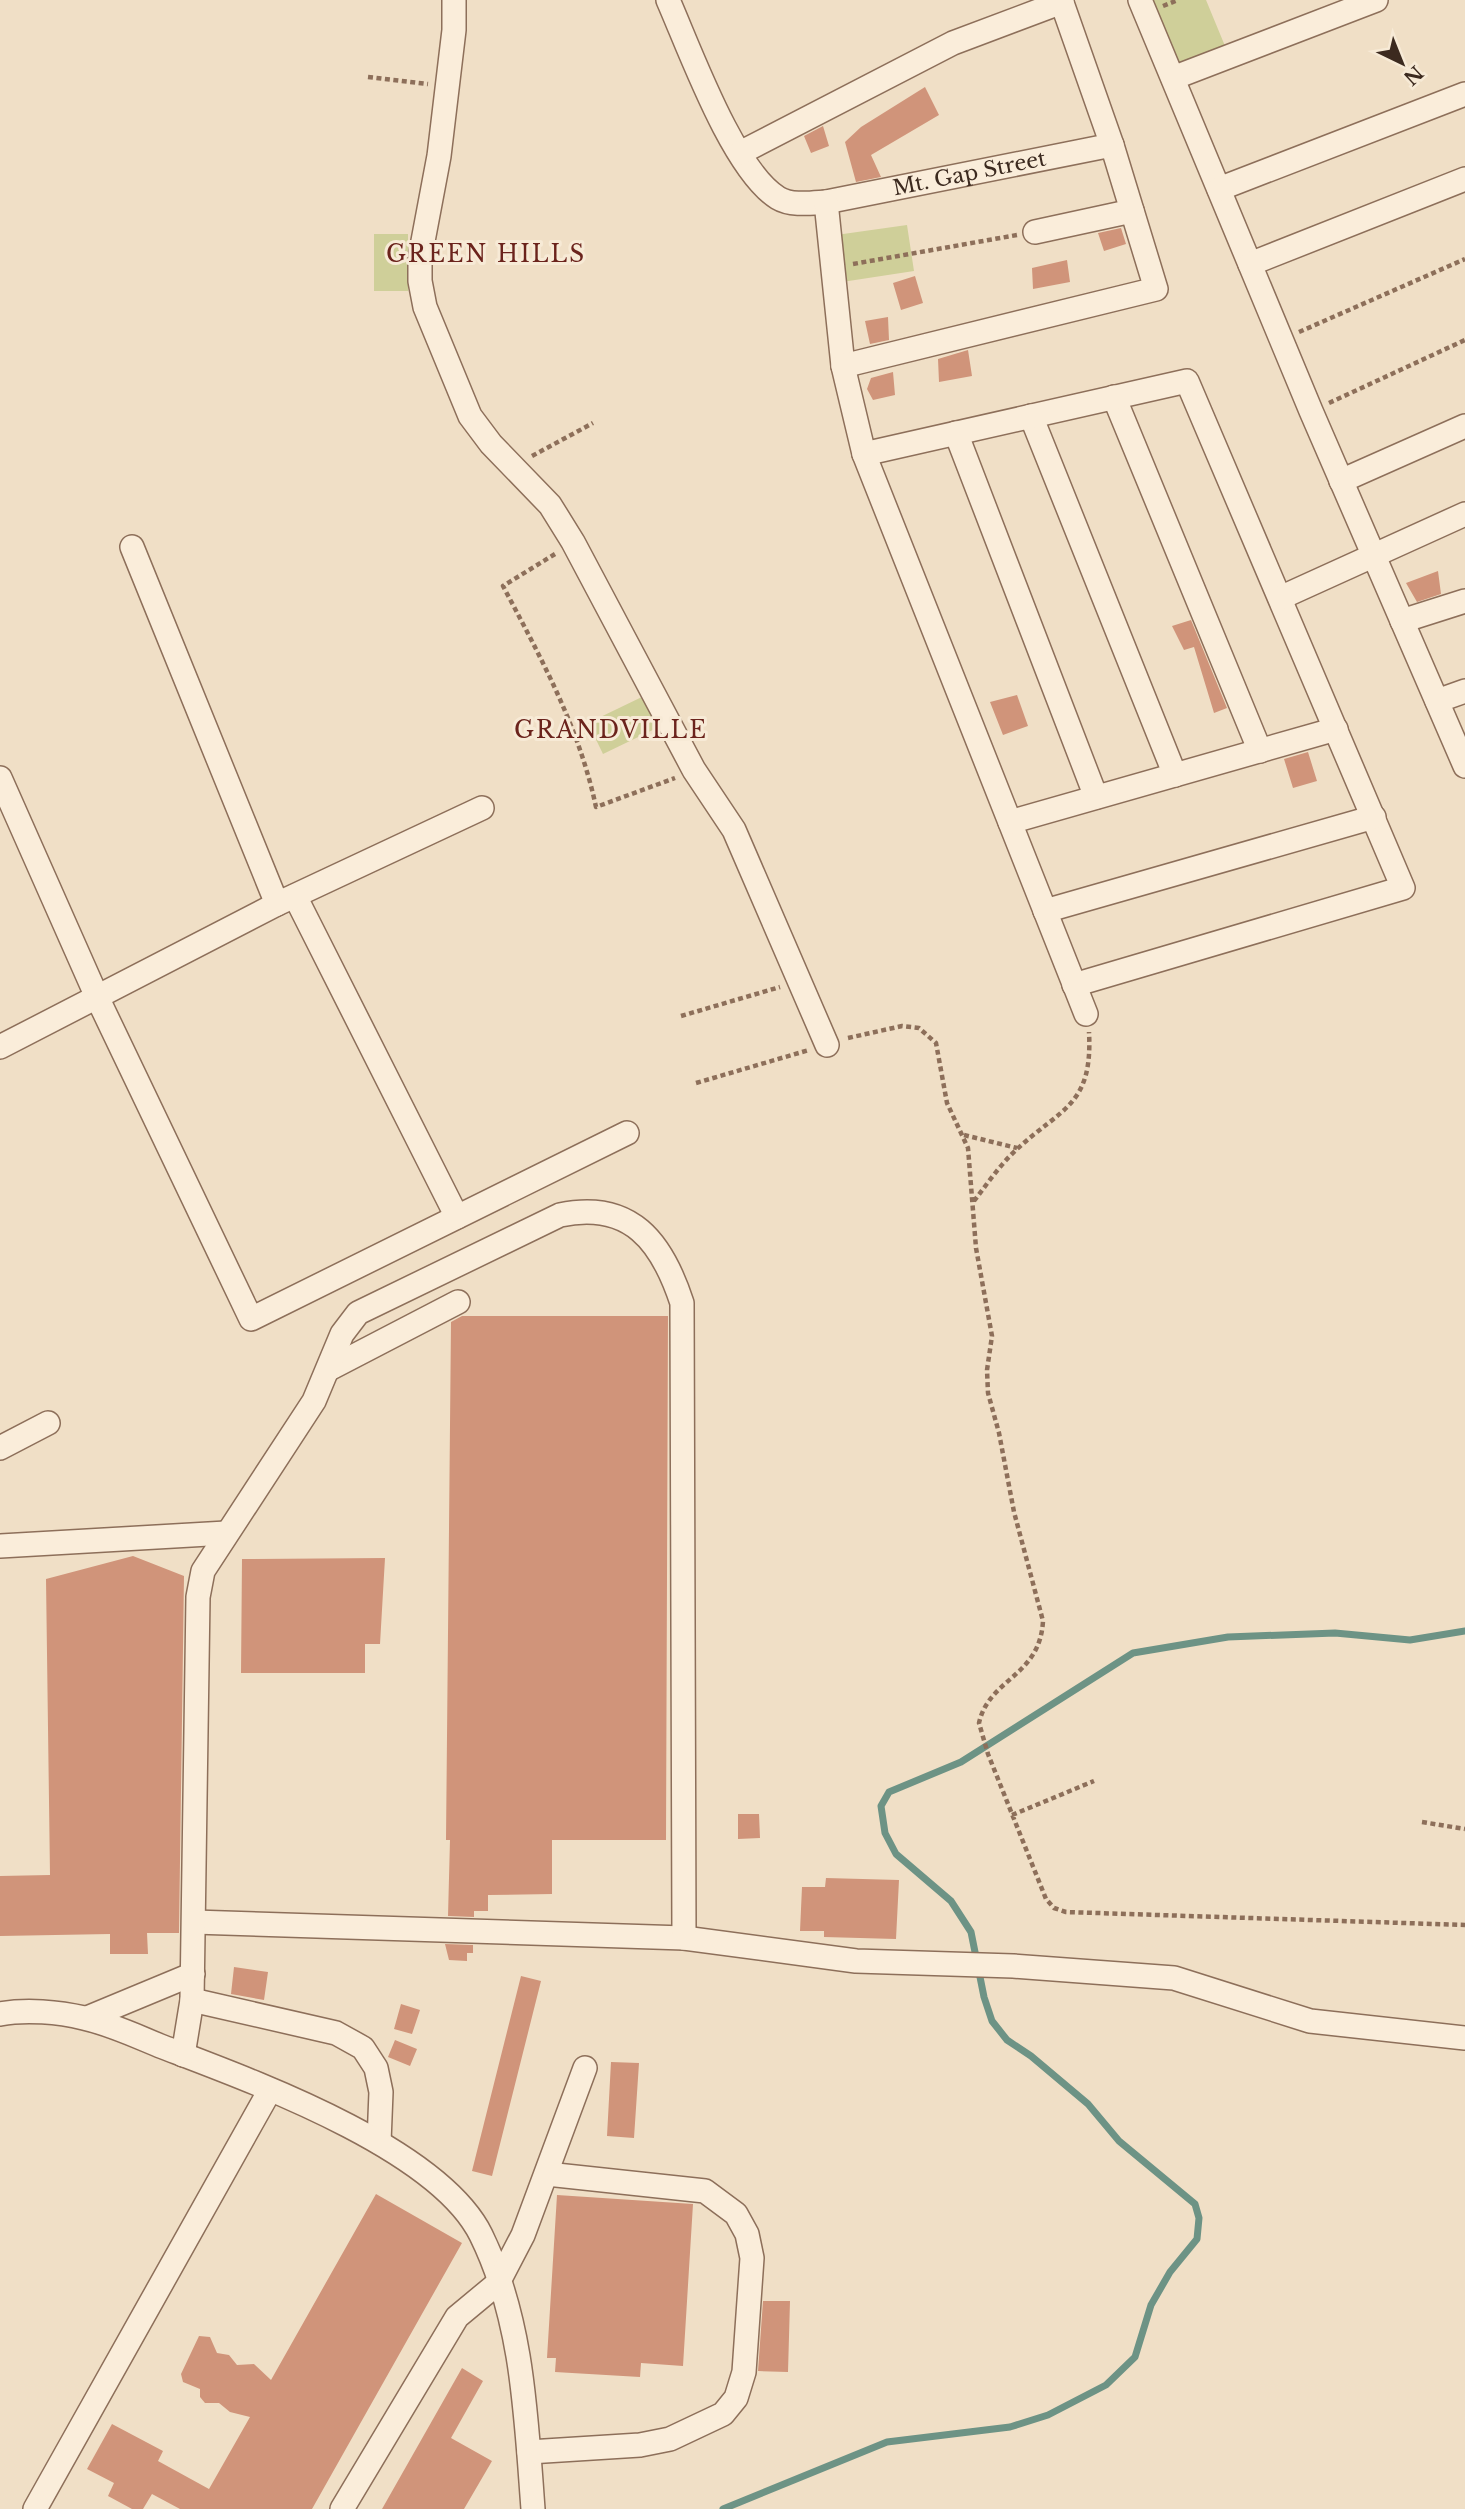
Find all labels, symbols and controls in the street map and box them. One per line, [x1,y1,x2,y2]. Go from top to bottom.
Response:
north arrow [1367,28,1437,98]
text: N [1399,61,1428,90]
street label: Mt. Gap Street [891,145,1048,201]
district label: GREEN HILLS [386,240,586,268]
district label: GRANDVILLE [514,716,708,744]

